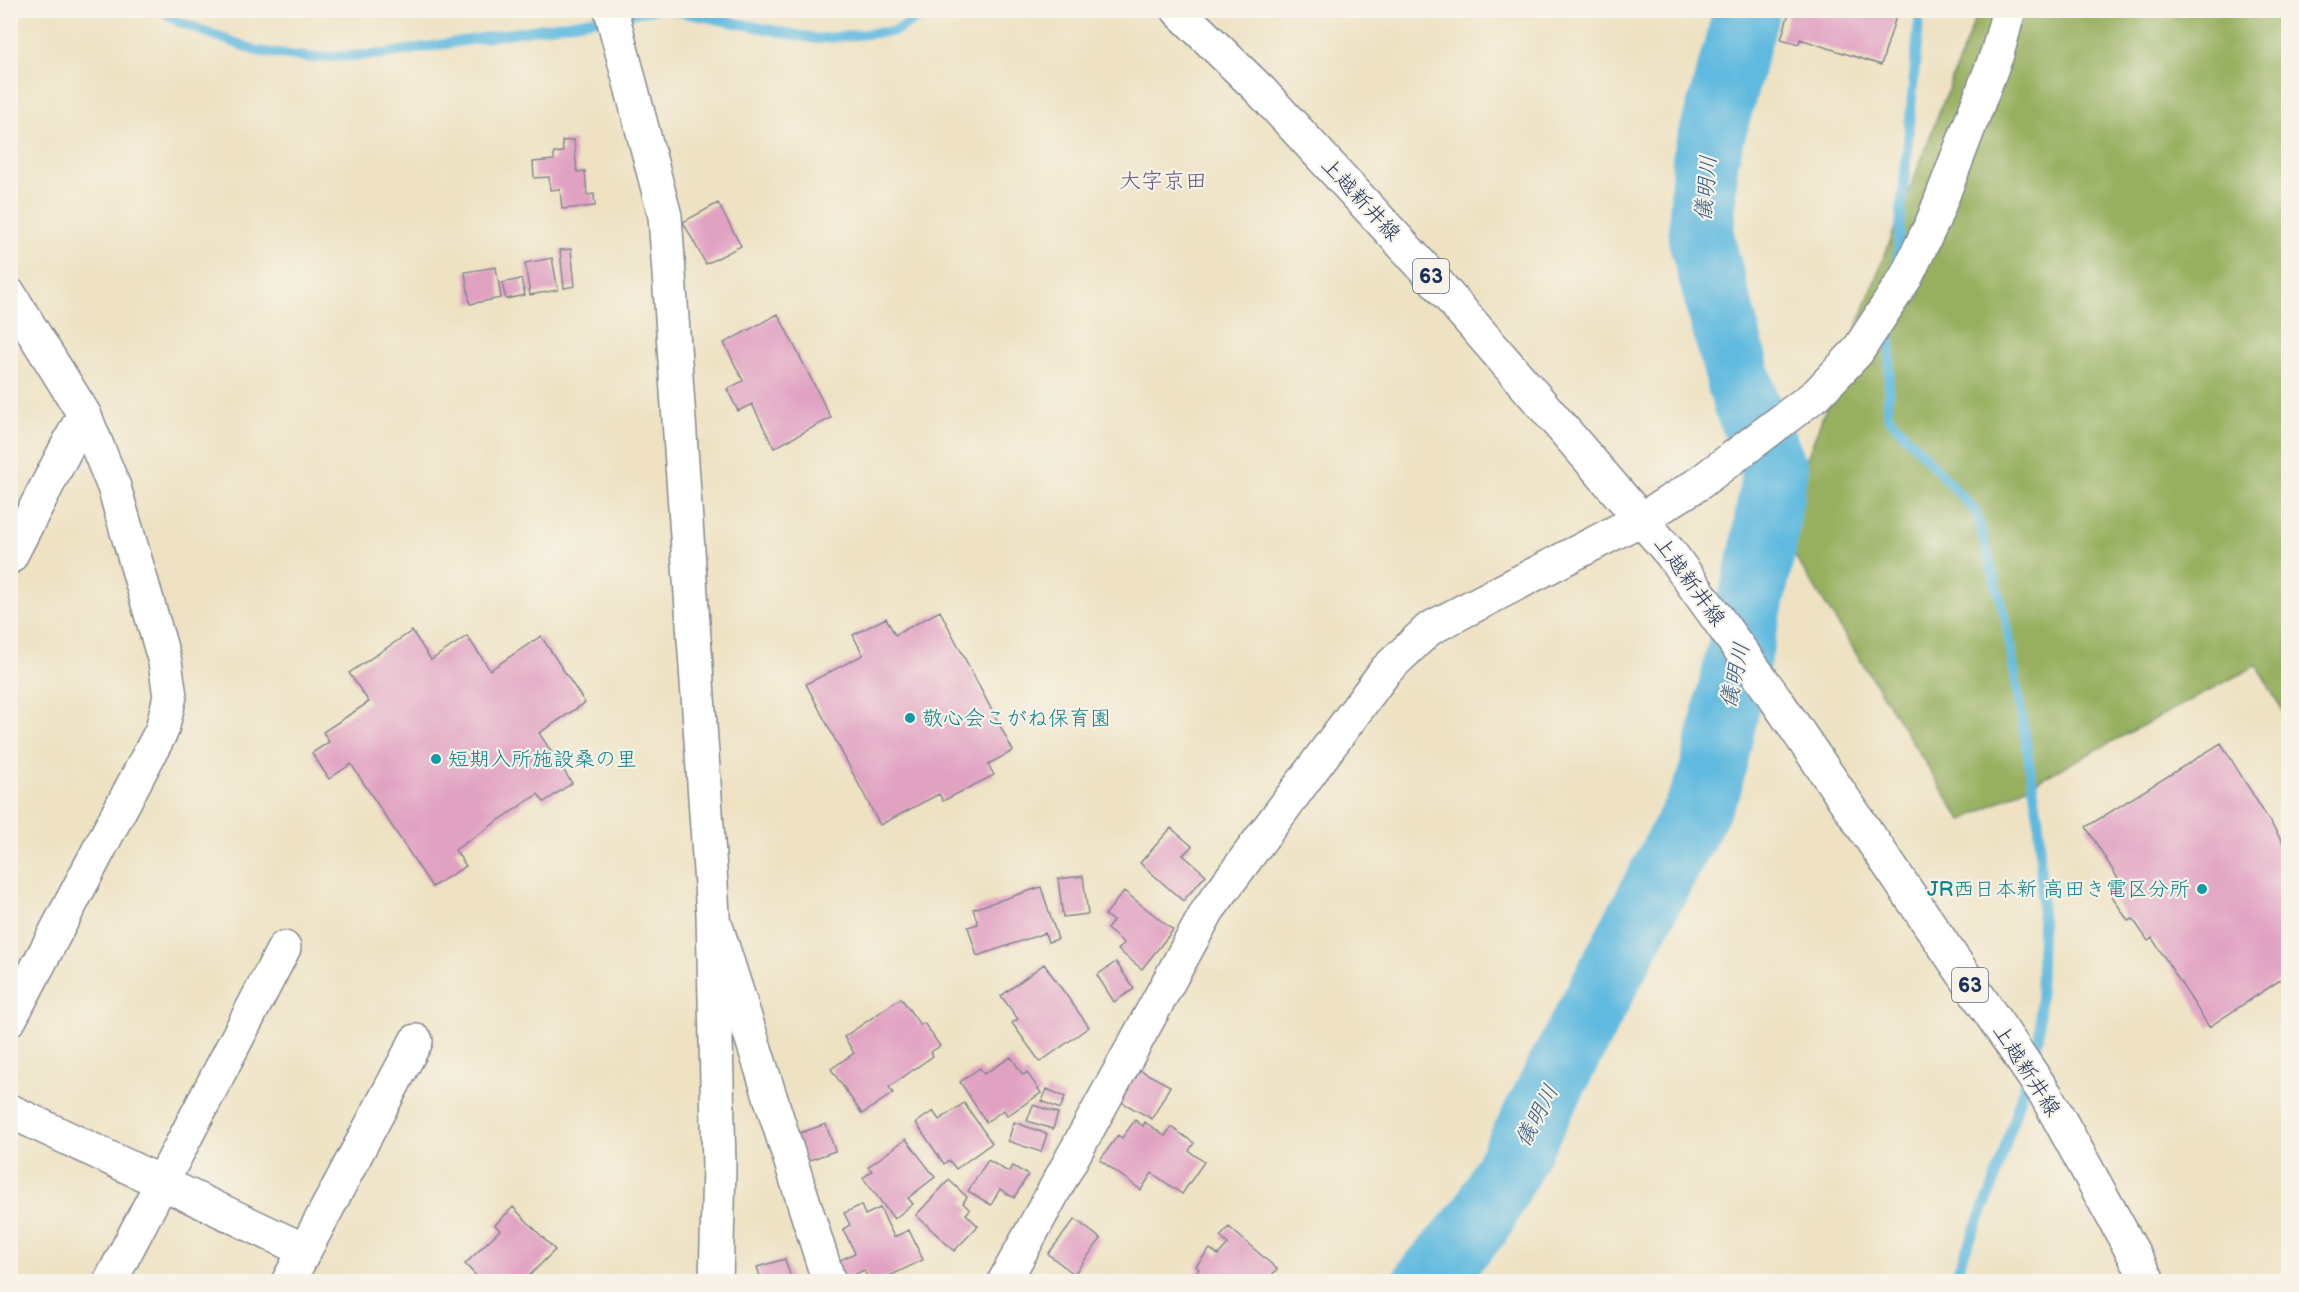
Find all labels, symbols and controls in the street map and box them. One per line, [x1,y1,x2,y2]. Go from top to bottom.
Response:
street label: 上越新井線 [1316,152,1406,246]
water label: 儀明川 [1690,154,1723,222]
district label: 大字京田 [1119,168,1207,195]
road number: 63 [1413,259,1449,293]
street label: 上越新井線 [1649,531,1731,631]
water label: 儀明川 [1715,640,1756,711]
place label: 敬心会こがね保育園 [922,706,1111,731]
marker: 敬心会こがね保育園 [903,711,917,725]
place label: 短期入所施設桑の里 [448,747,637,772]
marker: 短期入所施設桑の里 [429,752,443,766]
place label: JR西日本新 高田き電区分所 [1927,877,2190,902]
marker: JR西日本新 高田き電区分所 [2195,882,2209,896]
road number: 63 [1952,968,1988,1002]
street label: 上越新井線 [1988,1019,2066,1121]
water label: 儀明川 [1510,1080,1565,1151]

